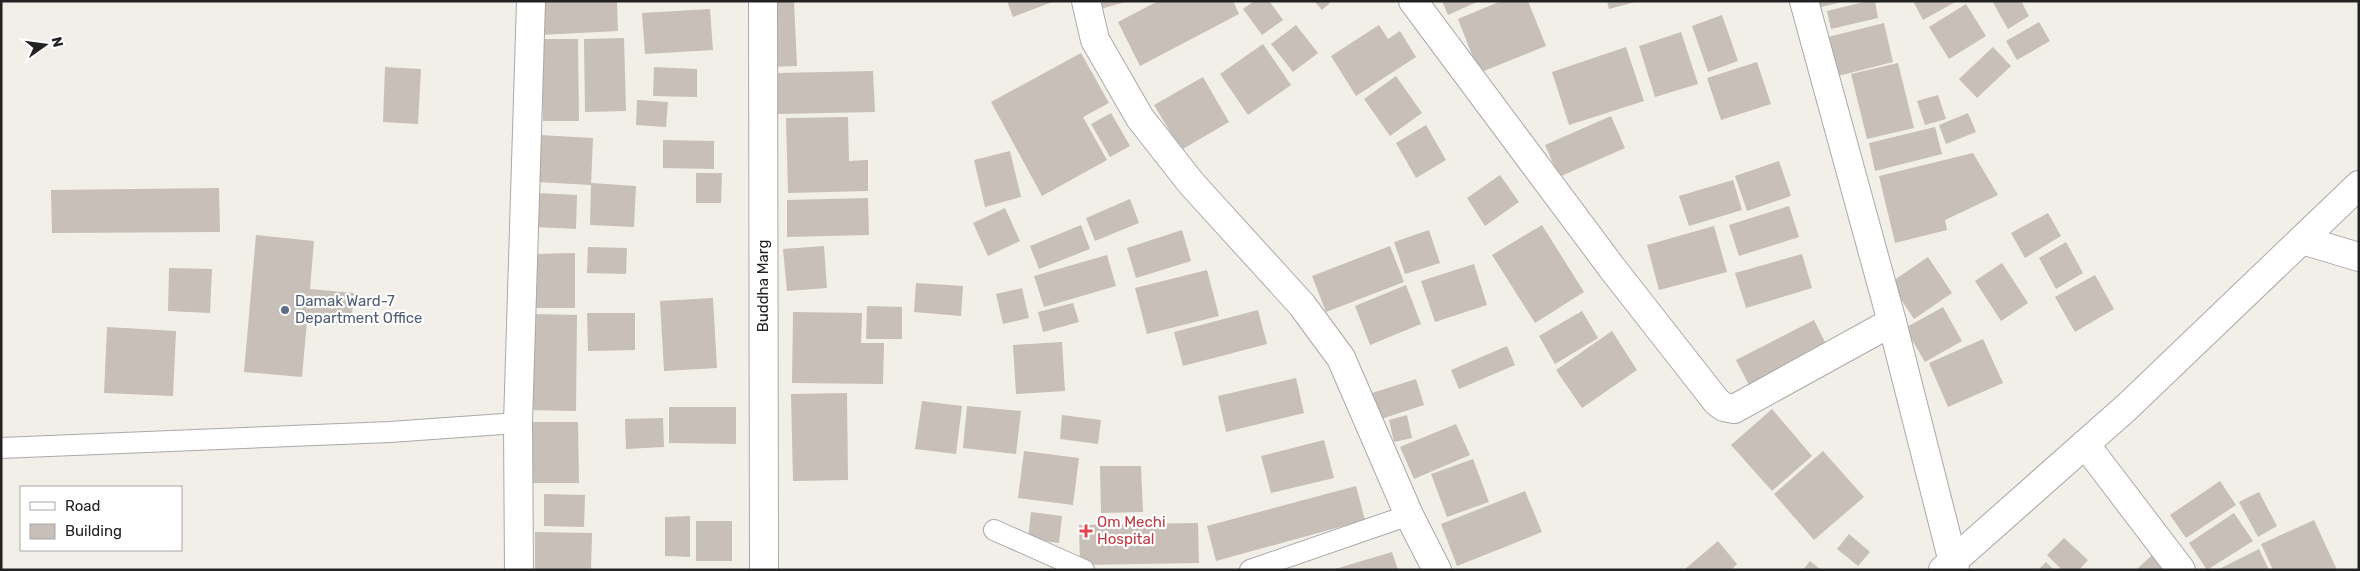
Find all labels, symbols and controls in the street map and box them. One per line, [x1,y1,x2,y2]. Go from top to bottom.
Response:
north arrow [20,20,70,70]
text: N [48,35,67,49]
street label: Buddha Marg [754,240,772,332]
place label: Damak Ward-7 Department Office [295,292,422,327]
marker: Damak Ward-7 Department Office [279,304,291,316]
legend [20,486,182,551]
text: Road [65,497,101,515]
place label: Om Mechi Hospital [1097,513,1166,548]
text: Building [65,522,122,540]
marker: Om Mechi Hospital [1079,524,1093,538]

